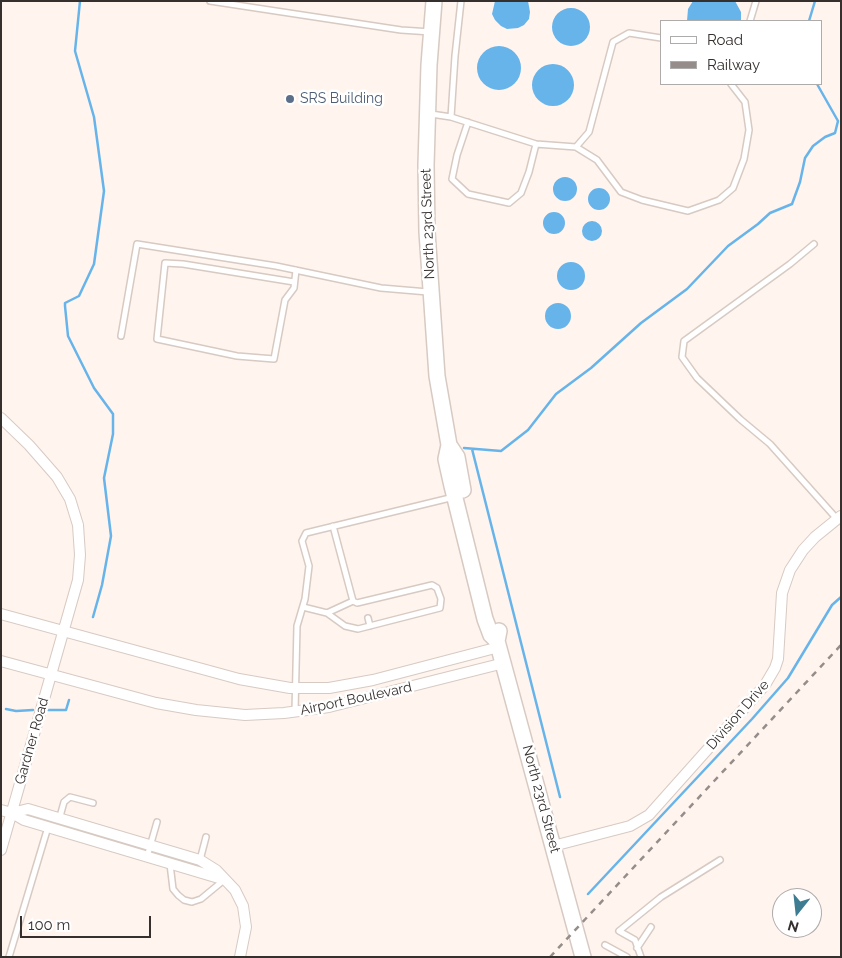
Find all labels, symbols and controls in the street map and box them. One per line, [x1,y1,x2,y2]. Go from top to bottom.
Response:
legend [660,20,822,85]
text: Road [707,31,743,49]
text: Railway [707,56,760,74]
place label: SRS Building [300,91,383,107]
marker: SRS Building [284,93,296,105]
street label: North 23rd Street [418,168,438,280]
street label: Division Drive [703,677,773,753]
street label: Airport Boulevard [299,679,413,719]
street label: Gardner Road [12,696,52,786]
street label: North 23rd Street [519,743,563,855]
north arrow [772,888,822,938]
scale bar [22,906,154,938]
text: 100 m [28,916,70,934]
text: N [786,917,800,936]

